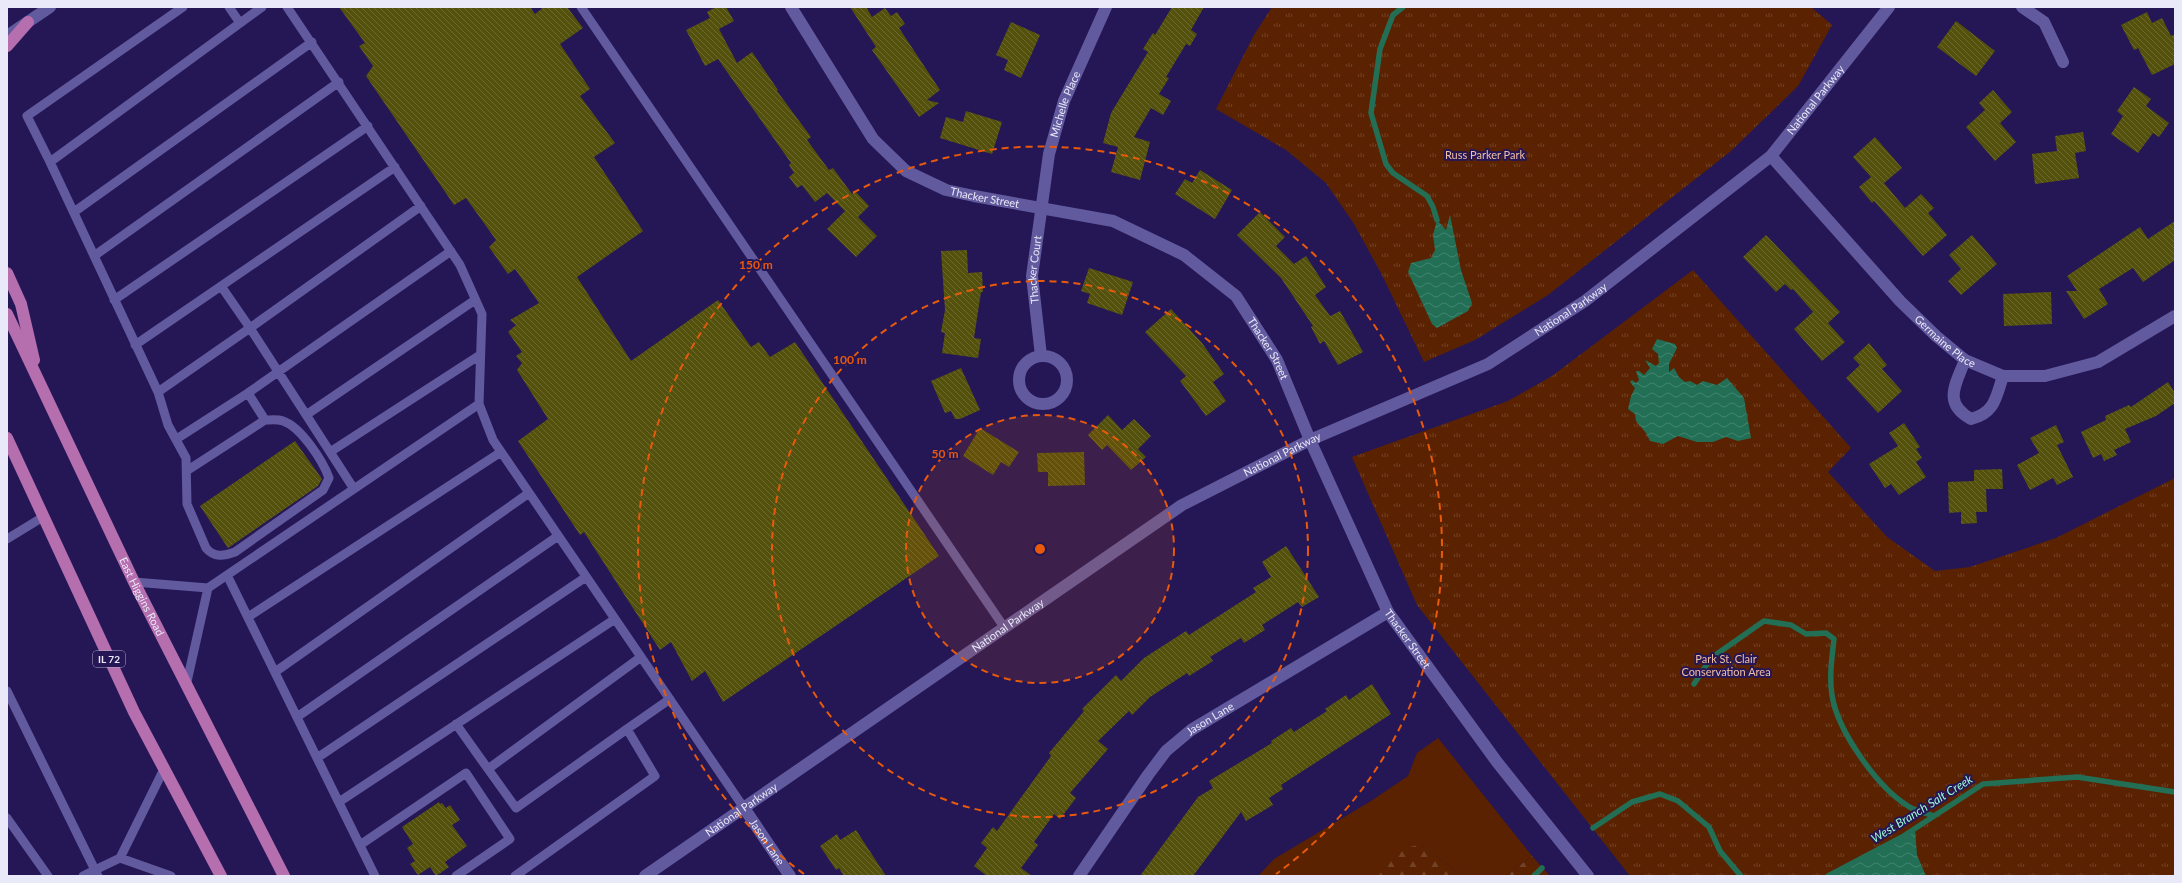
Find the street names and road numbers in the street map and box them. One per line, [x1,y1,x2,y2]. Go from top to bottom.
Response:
street label: National Parkway [1784,62,1847,137]
street label: Michelle Place [1047,69,1083,139]
street label: Thacker Street [949,184,1020,210]
street label: Thacker Court [1025,235,1044,304]
street label: National Parkway [1532,279,1609,338]
street label: Germaine Place [1912,312,1978,370]
street label: Thacker Street [1245,315,1291,381]
street label: National Parkway [1241,429,1323,479]
street label: East Higgins Road [117,555,167,638]
street label: National Parkway [969,595,1046,654]
street label: Thacker Street [1382,606,1434,671]
road number: IL 72 [93,651,125,667]
street label: Jason Lane [1183,699,1236,737]
street label: National Parkway [702,779,780,839]
street label: Jason Lane [747,816,788,867]

